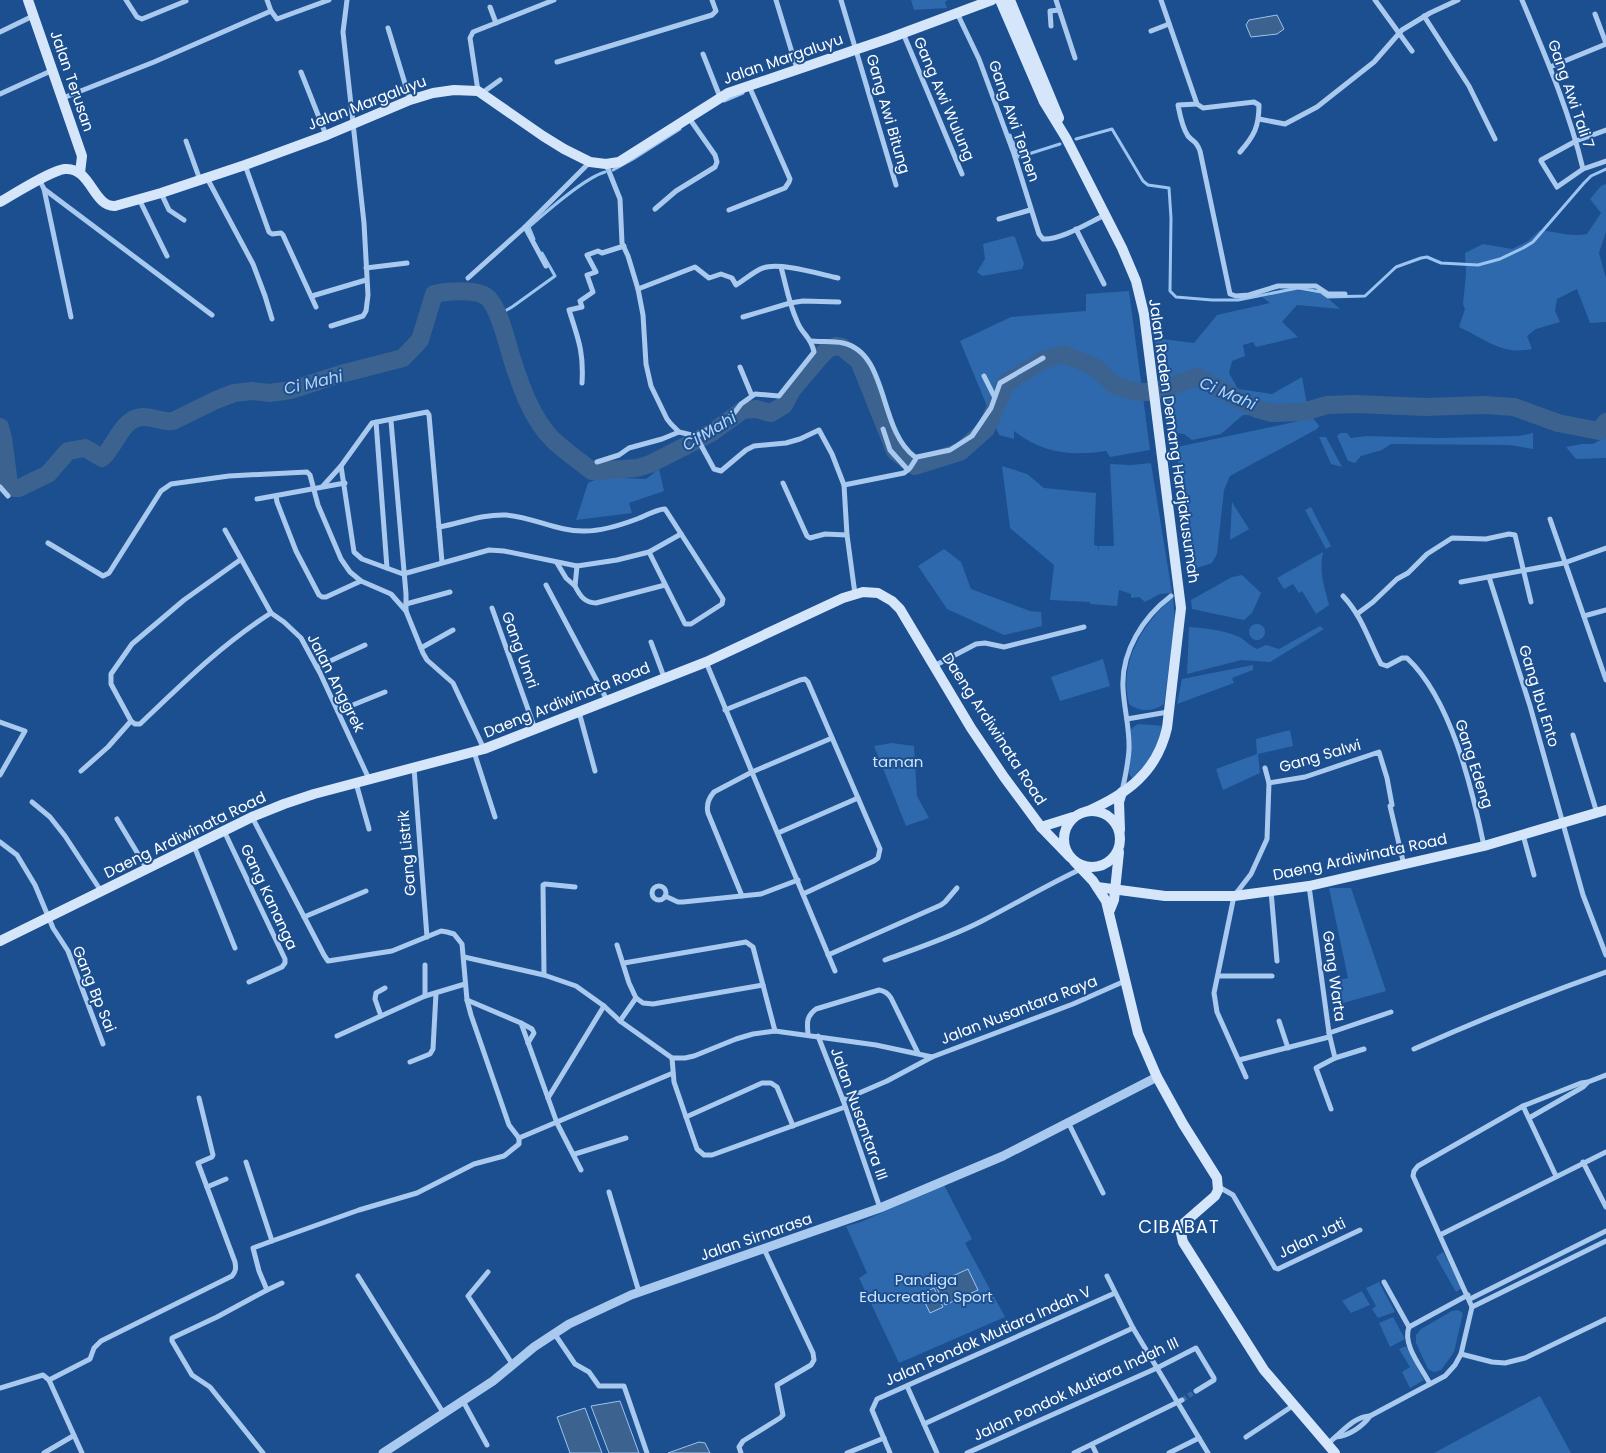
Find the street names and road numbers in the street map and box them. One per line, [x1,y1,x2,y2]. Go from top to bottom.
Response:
street label: Jalan Terusan [45,27,100,134]
street label: Jalan Margaluyu [720,28,846,89]
street label: Gang Awi Wulung [909,34,980,164]
street label: Gang Awi Tali 7 [1543,37,1600,151]
street label: Gang Awi Bitung [861,52,916,176]
street label: Gang Awi Temen [984,57,1045,185]
street label: Jalan Margaluyu [304,70,429,135]
street label: Jalan Raden Demang Hardjakusumah [1144,297,1205,585]
street label: Gang Umri [497,608,544,691]
street label: Jalan Anggrek [303,630,370,736]
street label: Gang Ibu Ento [1514,642,1565,749]
street label: Daeng Ardiwinata Road [937,649,1052,809]
street label: Daeng Ardiwinata Road [481,657,653,743]
street label: Gang Edeng [1450,717,1499,811]
street label: Gang Salwi [1277,734,1363,777]
street label: Daeng Ardiwinata Road [100,786,269,883]
street label: Gang Listrik [392,809,421,897]
street label: Daeng Ardiwinata Road [1271,828,1449,885]
street label: Gang Kananga [236,841,303,953]
street label: Gang Warta [1318,929,1351,1023]
street label: Gang Bp Sai [68,942,121,1035]
street label: Jalan Nusantara Raya [937,970,1100,1049]
street label: Jalan Nusantara III [826,1045,893,1183]
street label: Jalan Sirnarasa [697,1208,815,1266]
street label: Jalan Jati [1274,1212,1349,1263]
street label: Jalan Pondok Mutiara Indah V [881,1280,1094,1391]
street label: Jalan Pondok Mutiara Indah III [970,1332,1182,1446]

